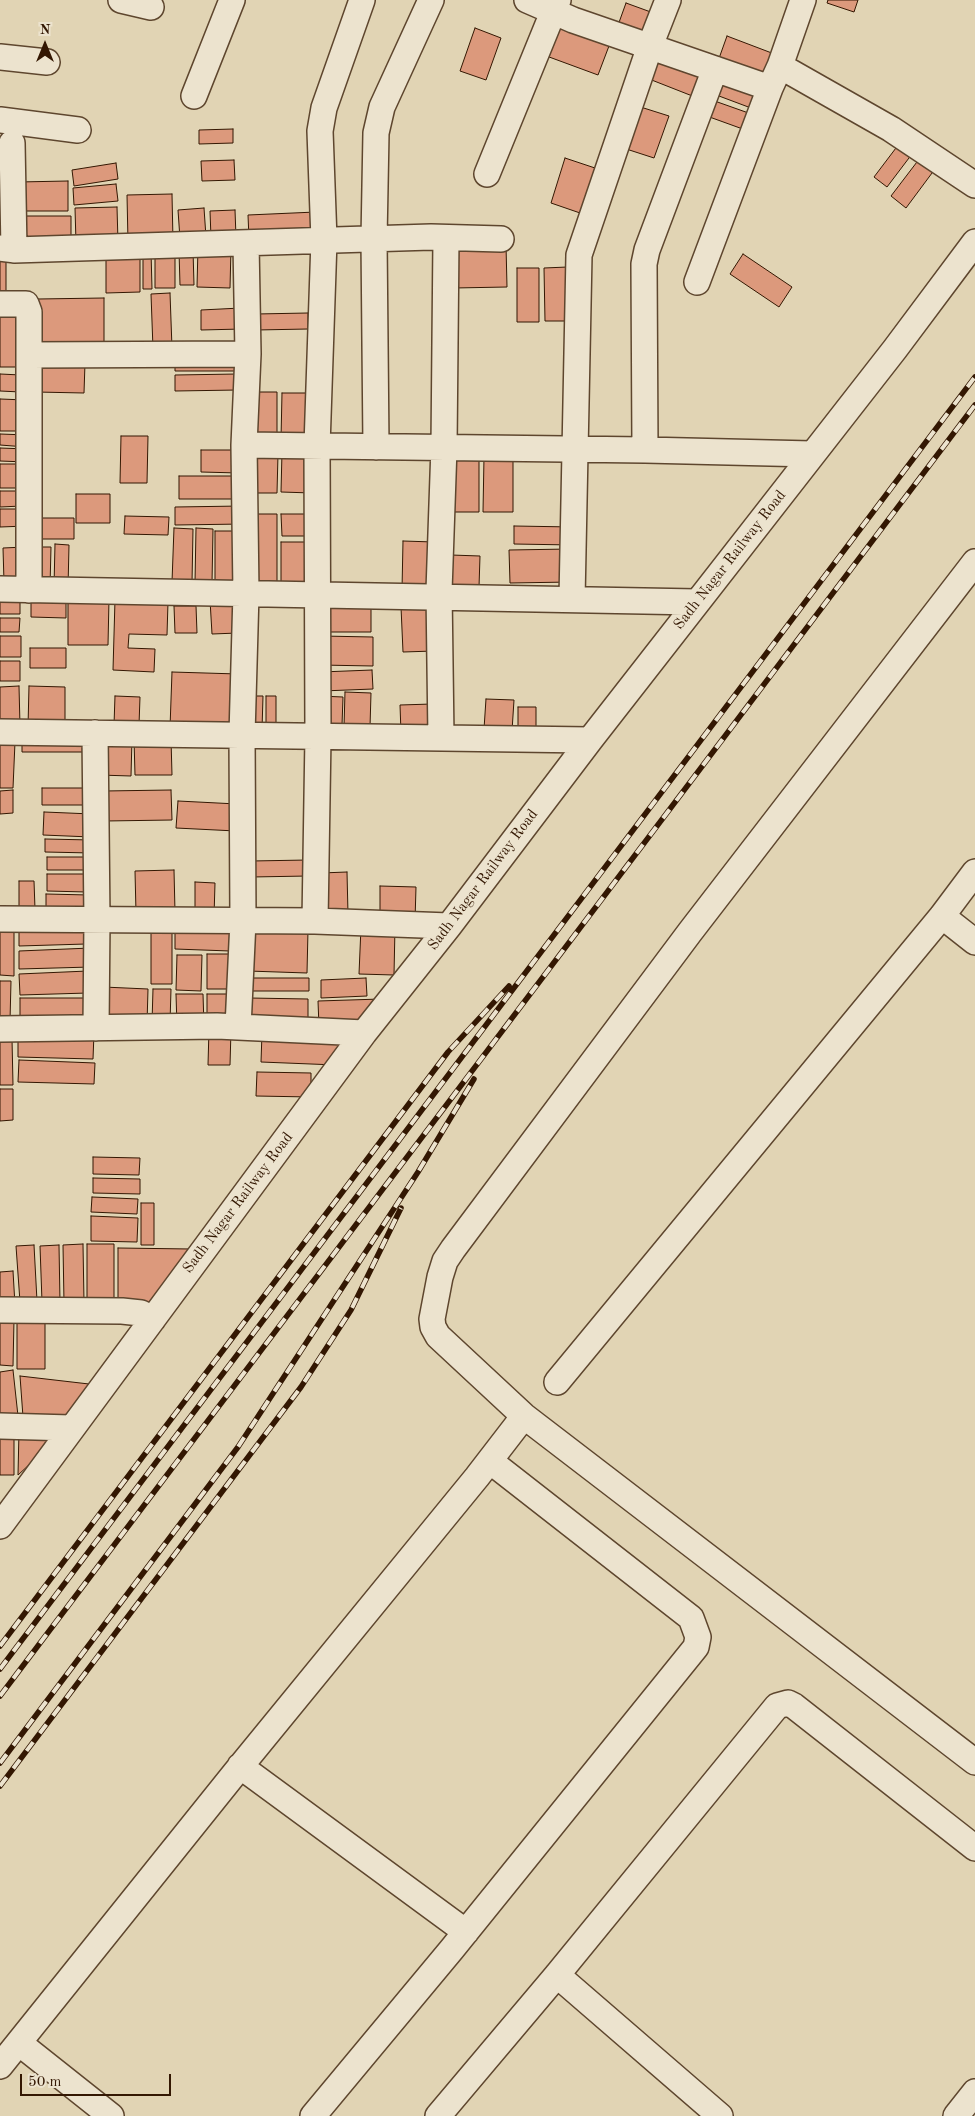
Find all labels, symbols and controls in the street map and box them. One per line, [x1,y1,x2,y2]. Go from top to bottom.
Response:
north arrow [20,20,70,70]
text: N [40,23,50,37]
street label: Sadh Nagar Railway Road [670,487,790,633]
street label: Sadh Nagar Railway Road [424,806,542,954]
street label: Sadh Nagar Railway Road [179,1129,297,1277]
scale bar [22,2064,174,2096]
text: 50 m [28,2075,62,2090]

